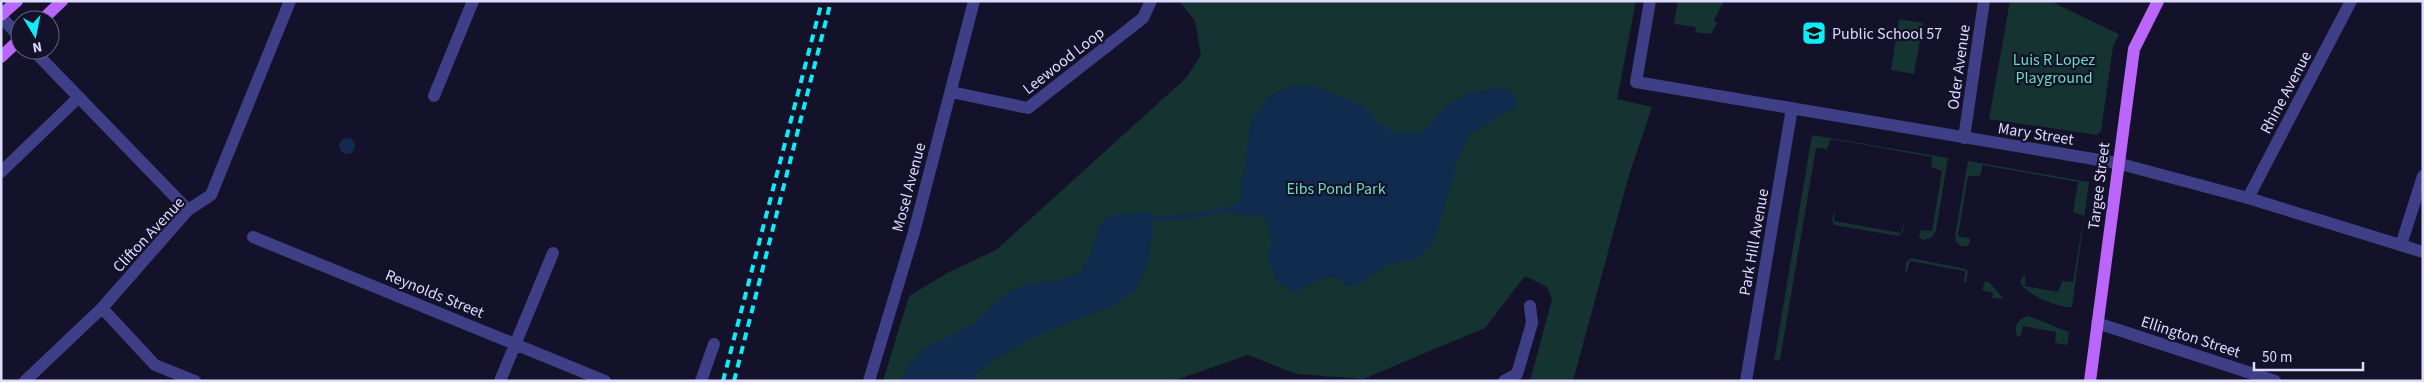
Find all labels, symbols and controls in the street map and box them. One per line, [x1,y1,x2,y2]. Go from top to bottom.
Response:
north arrow [10,10,60,60]
school or university icon: Public School 57 [1801,20,1827,46]
street label: Leewood Loop [1018,22,1109,100]
place label: Public School 57 [1832,23,1942,45]
street label: Oder Avenue [1942,23,1976,111]
text: N [31,36,43,57]
street label: Rhine Avenue [2255,47,2317,138]
park label: Luis R Lopez Playground [2013,49,2095,89]
street label: Mary Street [1996,117,2076,151]
street label: Mosel Avenue [886,140,931,234]
street label: Targee Street [2083,141,2115,231]
park label: Eibs Pond Park [1286,178,1386,200]
street label: Park Hill Avenue [1734,187,1774,297]
street label: Clifton Avenue [108,192,190,277]
street label: Reynolds Street [382,264,488,324]
street label: Ellington Street [2138,311,2244,364]
scale bar [2254,340,2363,372]
text: 50 m [2262,347,2292,368]

